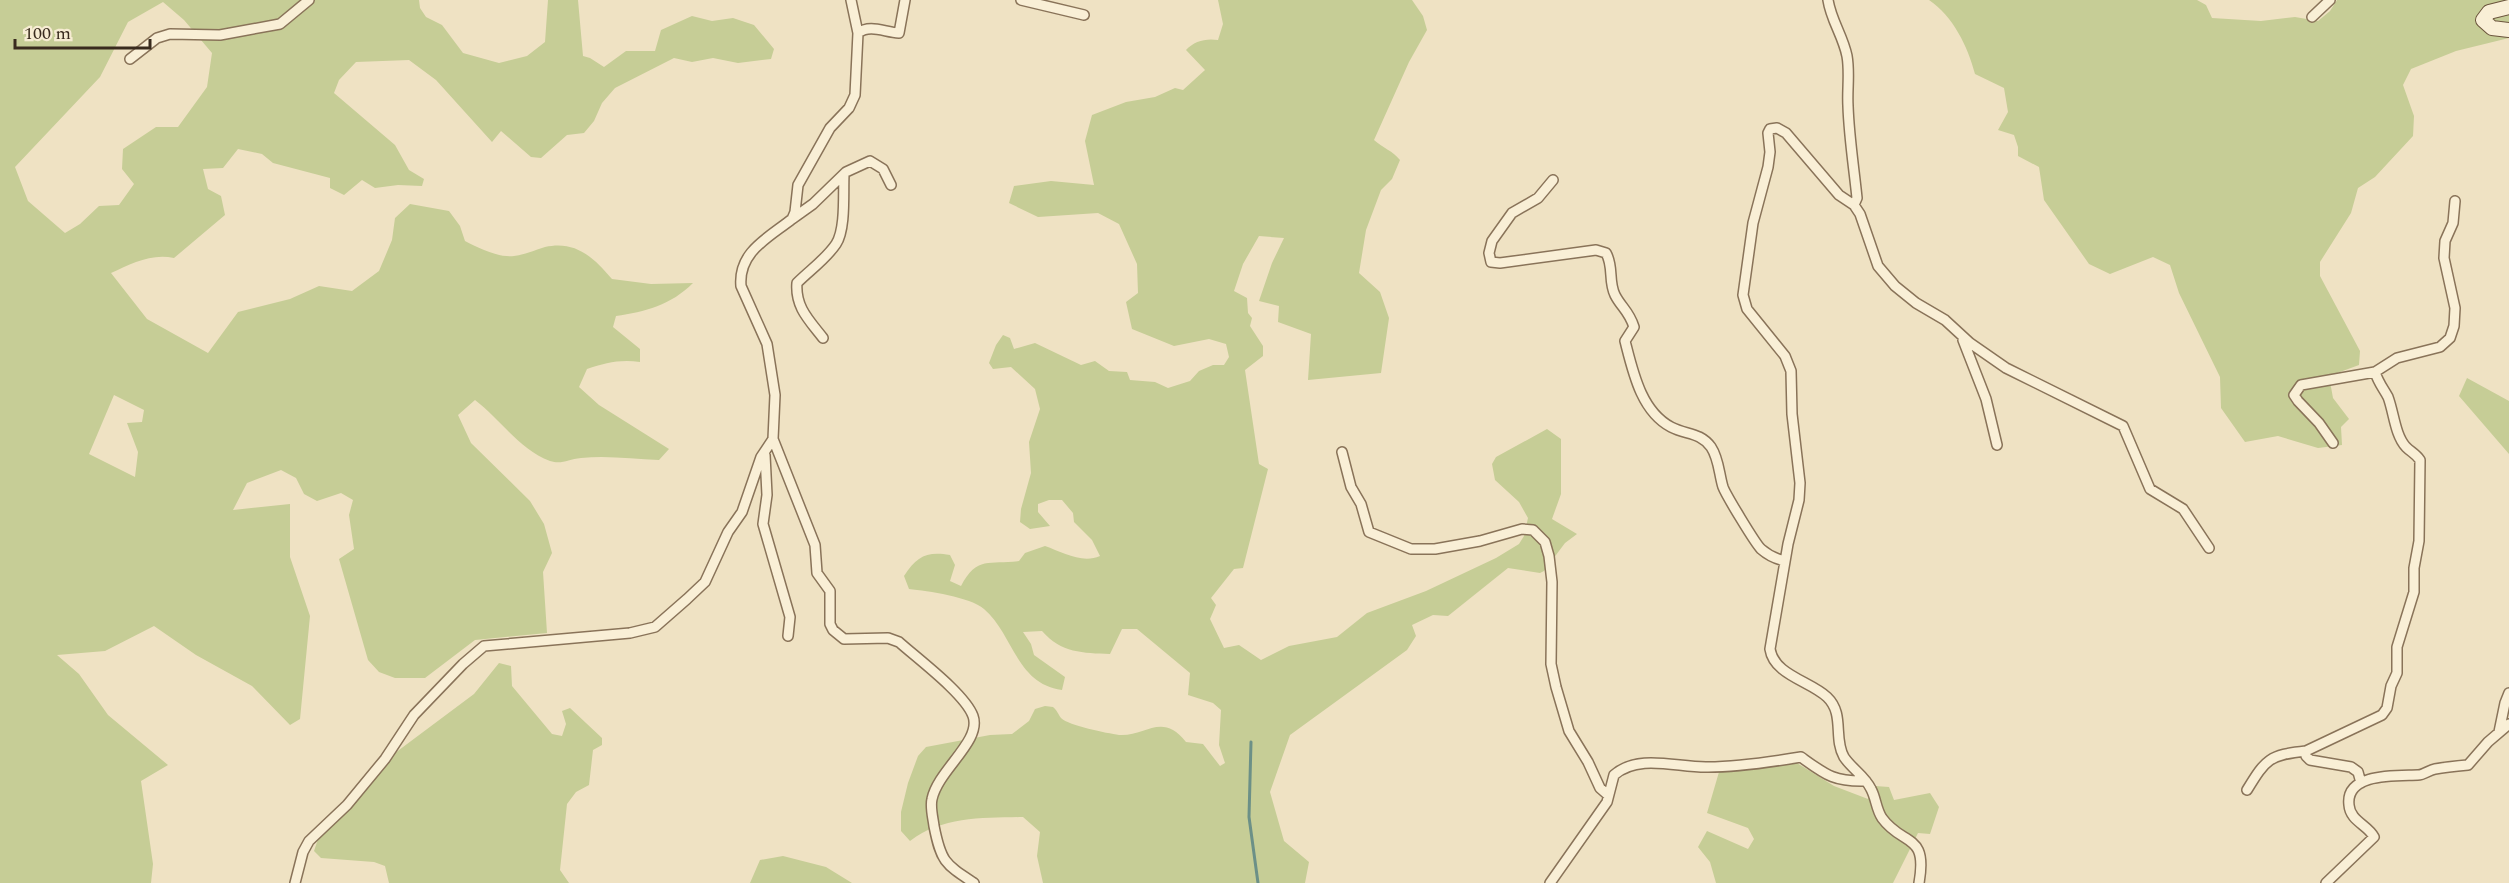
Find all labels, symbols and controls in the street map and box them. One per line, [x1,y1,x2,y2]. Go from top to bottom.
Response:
scale bar [15,12,150,50]
text: 100 m [24,20,71,47]

